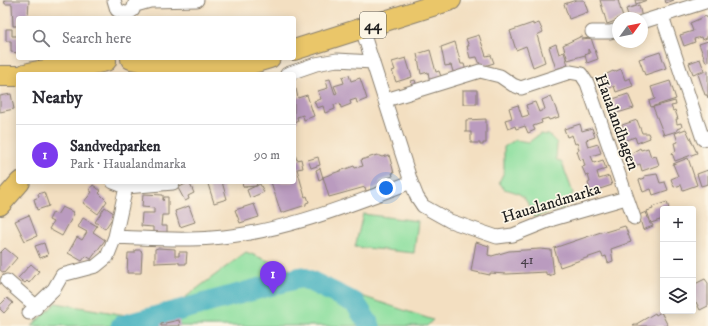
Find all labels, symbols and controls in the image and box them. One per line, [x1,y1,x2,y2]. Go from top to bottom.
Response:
road number: 44 [360,12,386,38]
north arrow [612,12,648,48]
search box [16,16,296,60]
icon: search [30,27,52,49]
text: Search here [62,29,131,48]
street label: Haualandhagen [590,71,644,173]
text: Nearby [32,87,82,109]
text: Sandvedparken [70,137,160,156]
text: 1 [43,147,47,163]
text: 90 m [254,147,280,163]
text: Park · Haualandmarka [70,156,186,172]
your location [376,178,396,198]
street label: Haualandmarka [499,178,603,227]
map controls [660,206,696,314]
button: + [660,206,696,242]
button: − [660,242,696,278]
house number: 41 [520,251,534,269]
pin: 1 [260,261,286,294]
button: layers [660,278,696,314]

